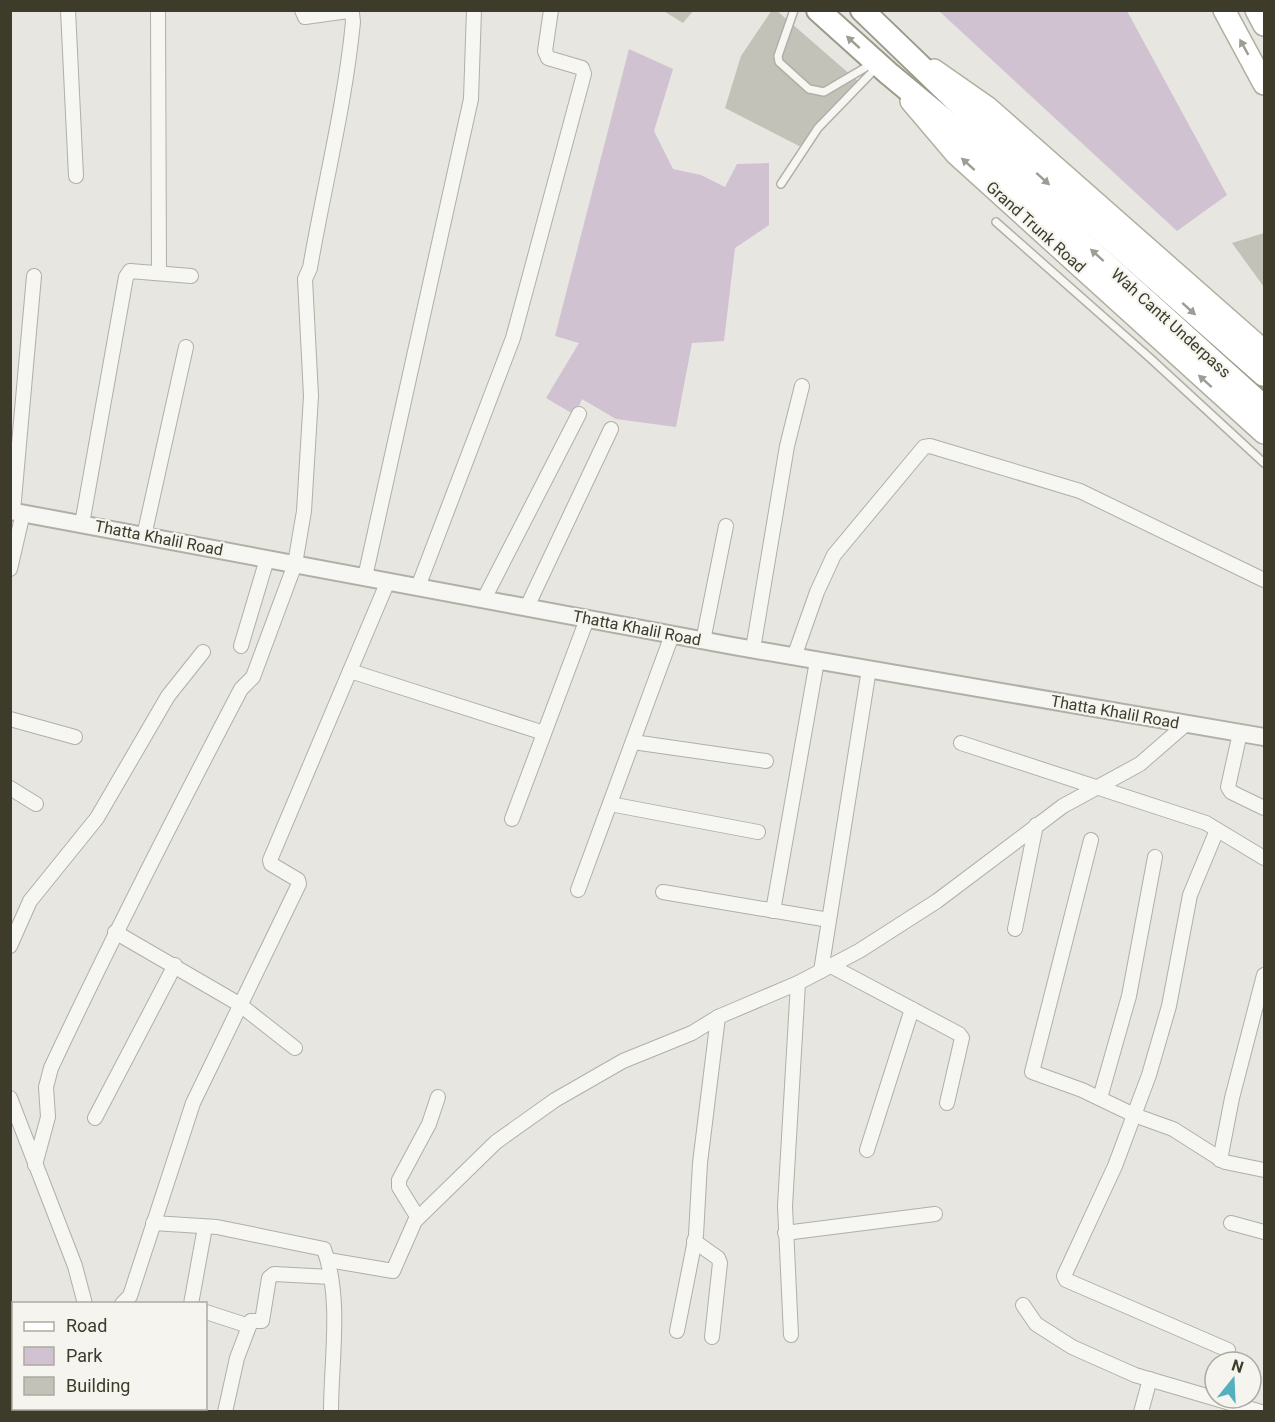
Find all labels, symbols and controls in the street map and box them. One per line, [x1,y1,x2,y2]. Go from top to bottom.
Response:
one-way arrow [846,36,861,49]
one-way arrow [1239,38,1249,55]
one-way arrow [961,158,976,171]
one-way arrow [1035,172,1050,185]
street label: Grand Trunk Road [982,177,1090,277]
one-way arrow [1089,248,1104,262]
street label: Wah Cantt Underpass [1107,264,1235,382]
one-way arrow [1181,302,1196,315]
one-way arrow [1198,375,1213,388]
street label: Thatta Khalil Road [93,516,225,560]
street label: Thatta Khalil Road [571,606,703,650]
street label: Thatta Khalil Road [1049,691,1181,733]
legend [12,1302,207,1410]
text: Road [66,1315,107,1336]
text: Park [66,1345,103,1366]
north arrow [1203,1350,1263,1410]
text: N [1229,1355,1246,1377]
text: Building [66,1375,130,1396]

